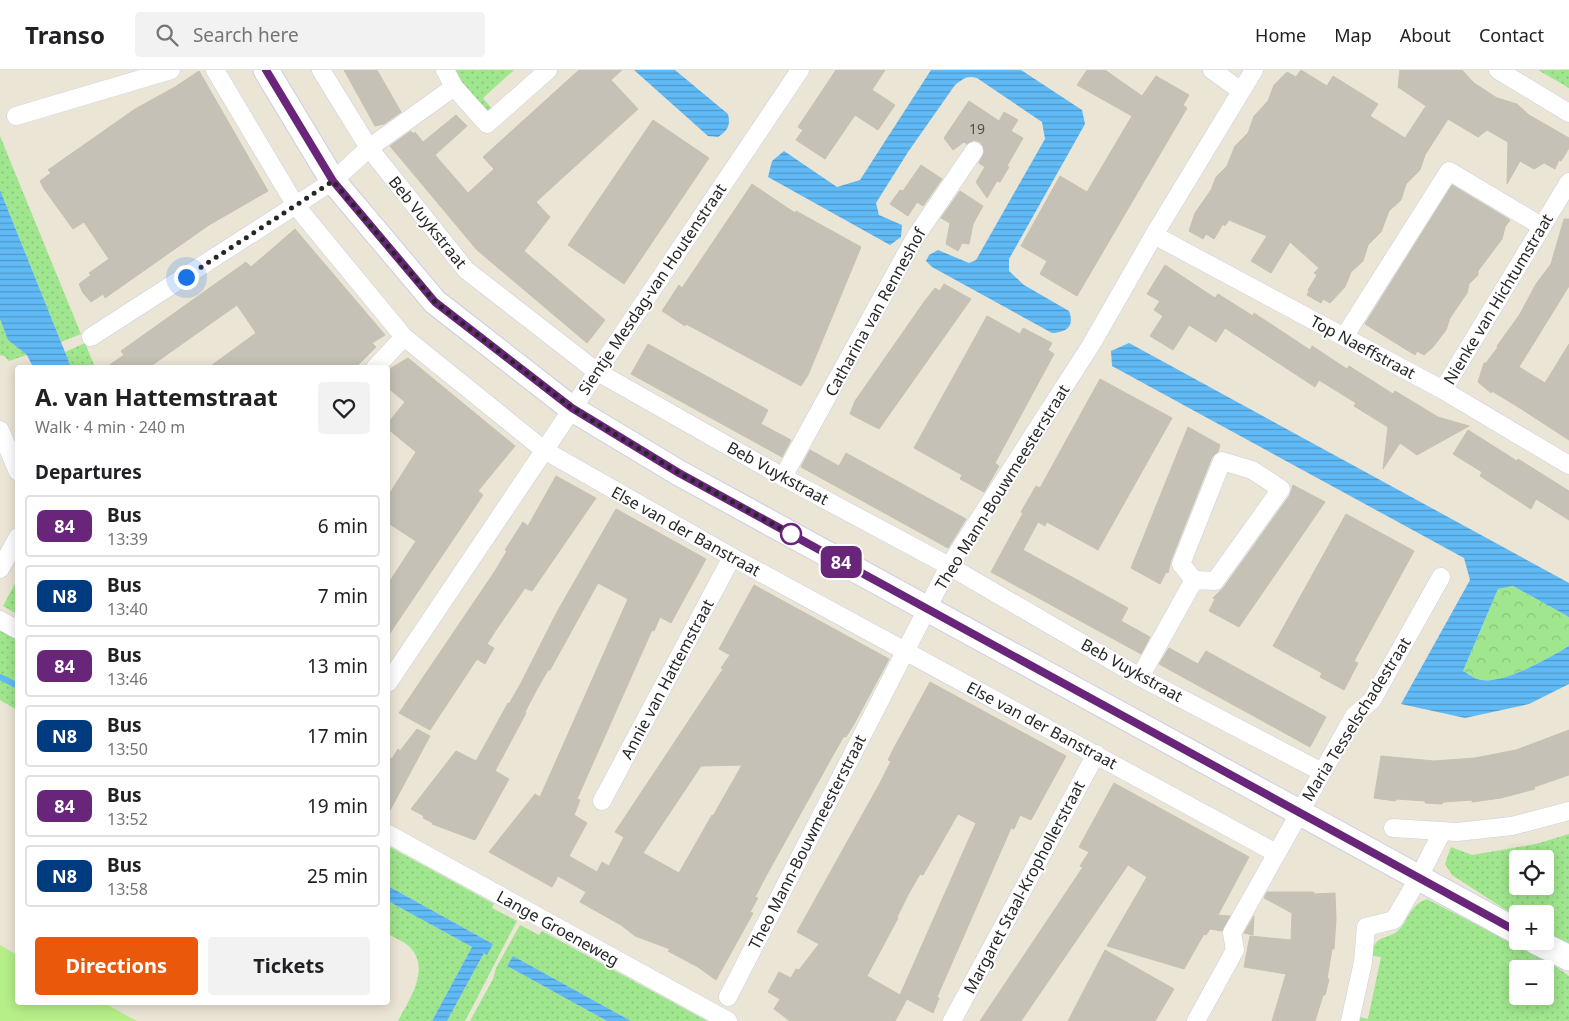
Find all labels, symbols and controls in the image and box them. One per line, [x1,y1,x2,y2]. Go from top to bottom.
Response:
search box [135,12,485,57]
text: Transo [25,18,105,51]
icon: search [153,21,181,49]
text: Search here [193,22,299,48]
text: Home [1255,23,1306,47]
text: Map [1334,23,1372,47]
text: About [1400,23,1451,47]
text: Contact [1479,23,1544,47]
house number: 19 [969,119,985,138]
street label: Beb Vuykstraat [384,171,472,273]
street label: Sientje Mesdag-van Houtenstraat [573,179,731,399]
street label: Nienke van Hichtumstraat [1438,209,1558,389]
street label: Catharina van Renneshof [820,223,931,400]
your location [174,265,199,290]
street label: Top Naeffstraat [1307,310,1420,384]
text: A. van Hattemstraat [35,380,278,413]
street label: Theo Mann-Bouwmeesterstraat [930,380,1075,594]
button: heart [318,382,370,434]
text: Walk · 4 min · 240 m [35,416,185,438]
street label: Beb Vuykstraat [723,436,833,510]
text: Departures [35,459,142,485]
street label: Else van der Banstraat [607,481,765,581]
text: Bus [107,502,142,528]
text: 6 min [318,513,368,539]
text: 84 [54,514,75,538]
unlabelled marker [780,523,802,545]
text: 13:39 [107,528,148,550]
line badge: 84 [818,546,864,578]
text: 84 [831,550,851,574]
text: Bus [107,572,142,598]
text: 7 min [318,583,368,609]
text: N8 [52,584,77,608]
street label: Annie van Hattemstraat [615,595,719,763]
text: 13:40 [107,598,148,620]
street label: Beb Vuykstraat [1077,633,1187,707]
street label: Maria Tesselschadestraat [1297,633,1416,805]
text: Bus [107,642,142,668]
text: 13 min [307,653,368,679]
text: 84 [54,654,75,678]
text: 13:46 [107,668,148,690]
street label: Else van der Banstraat [963,676,1121,774]
text: Bus [107,712,142,738]
text: 17 min [307,723,368,749]
text: N8 [52,724,77,748]
street label: Theo Mann-Bouwmeesterstraat [743,731,871,953]
text: 13:50 [107,738,148,760]
street label: Margaret Staal-Krophollerstraat [958,776,1090,997]
text: Bus [107,782,142,808]
text: 19 min [307,793,368,819]
text: 84 [54,794,75,818]
text: 13:52 [107,808,148,830]
map controls [1509,850,1554,1005]
button: locate [1509,850,1554,895]
text: Bus [107,852,142,878]
text: 25 min [307,863,368,889]
text: N8 [52,864,77,888]
text: 13:58 [107,878,148,900]
street label: Lange Groeneweg [493,885,623,971]
button: + [1509,905,1554,950]
button: Directions [35,937,198,995]
button: Tickets [208,937,370,995]
button: − [1509,960,1554,1005]

